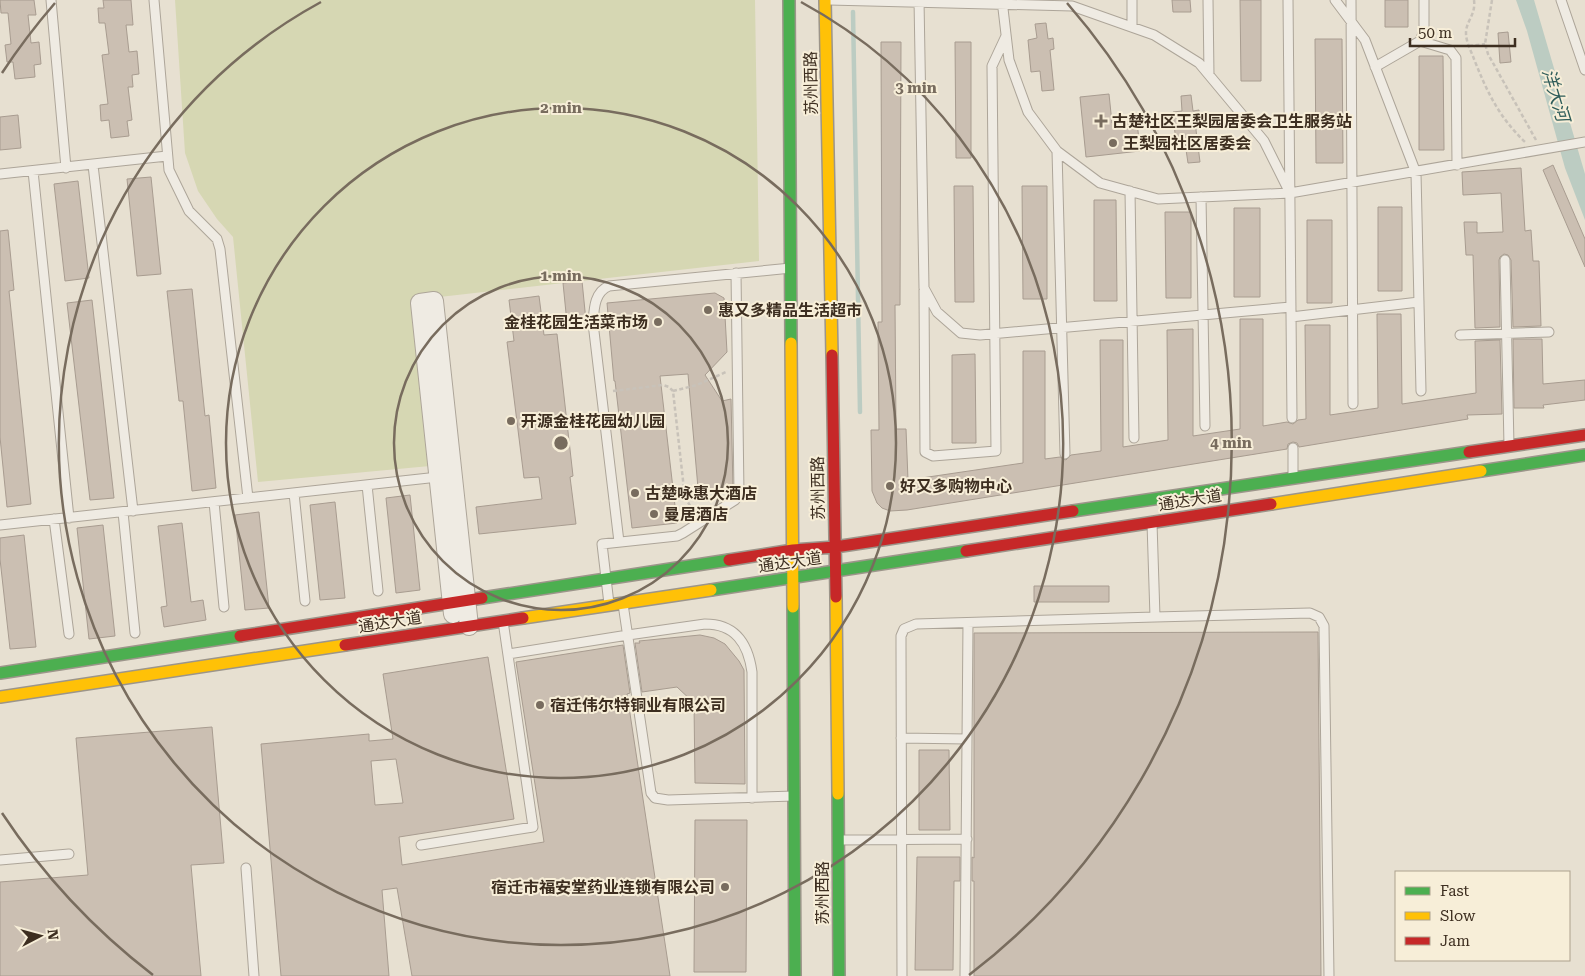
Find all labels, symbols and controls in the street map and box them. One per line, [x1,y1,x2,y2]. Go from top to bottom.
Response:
scale bar [1410,15,1515,47]
text: 50 m [1418,24,1453,42]
street label: 苏州西路 [801,51,821,115]
water label: 洋大河 [1538,66,1575,127]
text: 3 min [895,79,937,97]
text: 2 min [540,99,582,117]
place label: 古楚社区王梨园居委会卫生服务站 [1112,112,1352,131]
marker: 古楚社区王梨园居委会卫生服务站 [1094,114,1108,128]
place label: 王梨园社区居委会 [1123,134,1251,153]
marker: 王梨园社区居委会 [1107,137,1119,149]
text: 1 min [540,267,582,285]
place label: 惠又多精品生活超市 [718,301,862,320]
marker: 惠又多精品生活超市 [702,304,714,316]
place label: 金桂花园生活菜市场 [504,313,648,332]
marker: 金桂花园生活菜市场 [652,316,664,328]
place label: 开源金桂花园幼儿园 [521,412,665,431]
marker: 开源金桂花园幼儿园 [505,415,517,427]
centre of rings [552,434,570,452]
text: 4 min [1210,434,1252,452]
street label: 苏州西路 [808,456,828,520]
place label: 好又多购物中心 [900,477,1012,496]
marker: 好又多购物中心 [884,480,896,492]
place label: 古楚咏惠大酒店 [645,484,757,503]
street label: 通达大道 [1157,486,1223,514]
marker: 古楚咏惠大酒店 [629,487,641,499]
place label: 曼居酒店 [664,505,728,524]
marker: 曼居酒店 [648,508,660,520]
street label: 通达大道 [757,548,823,576]
street label: 通达大道 [357,608,423,636]
place label: 宿迁伟尔特铜业有限公司 [550,696,726,715]
marker: 宿迁伟尔特铜业有限公司 [534,699,546,711]
street label: 苏州西路 [813,861,832,925]
legend [1395,871,1570,961]
place label: 宿迁市福安堂药业连锁有限公司 [491,878,715,897]
marker: 宿迁市福安堂药业连锁有限公司 [719,881,731,893]
text: Fast [1440,882,1470,900]
text: Slow [1440,907,1476,925]
north arrow [15,911,65,961]
text: N [44,928,61,941]
text: Jam [1440,932,1470,950]

